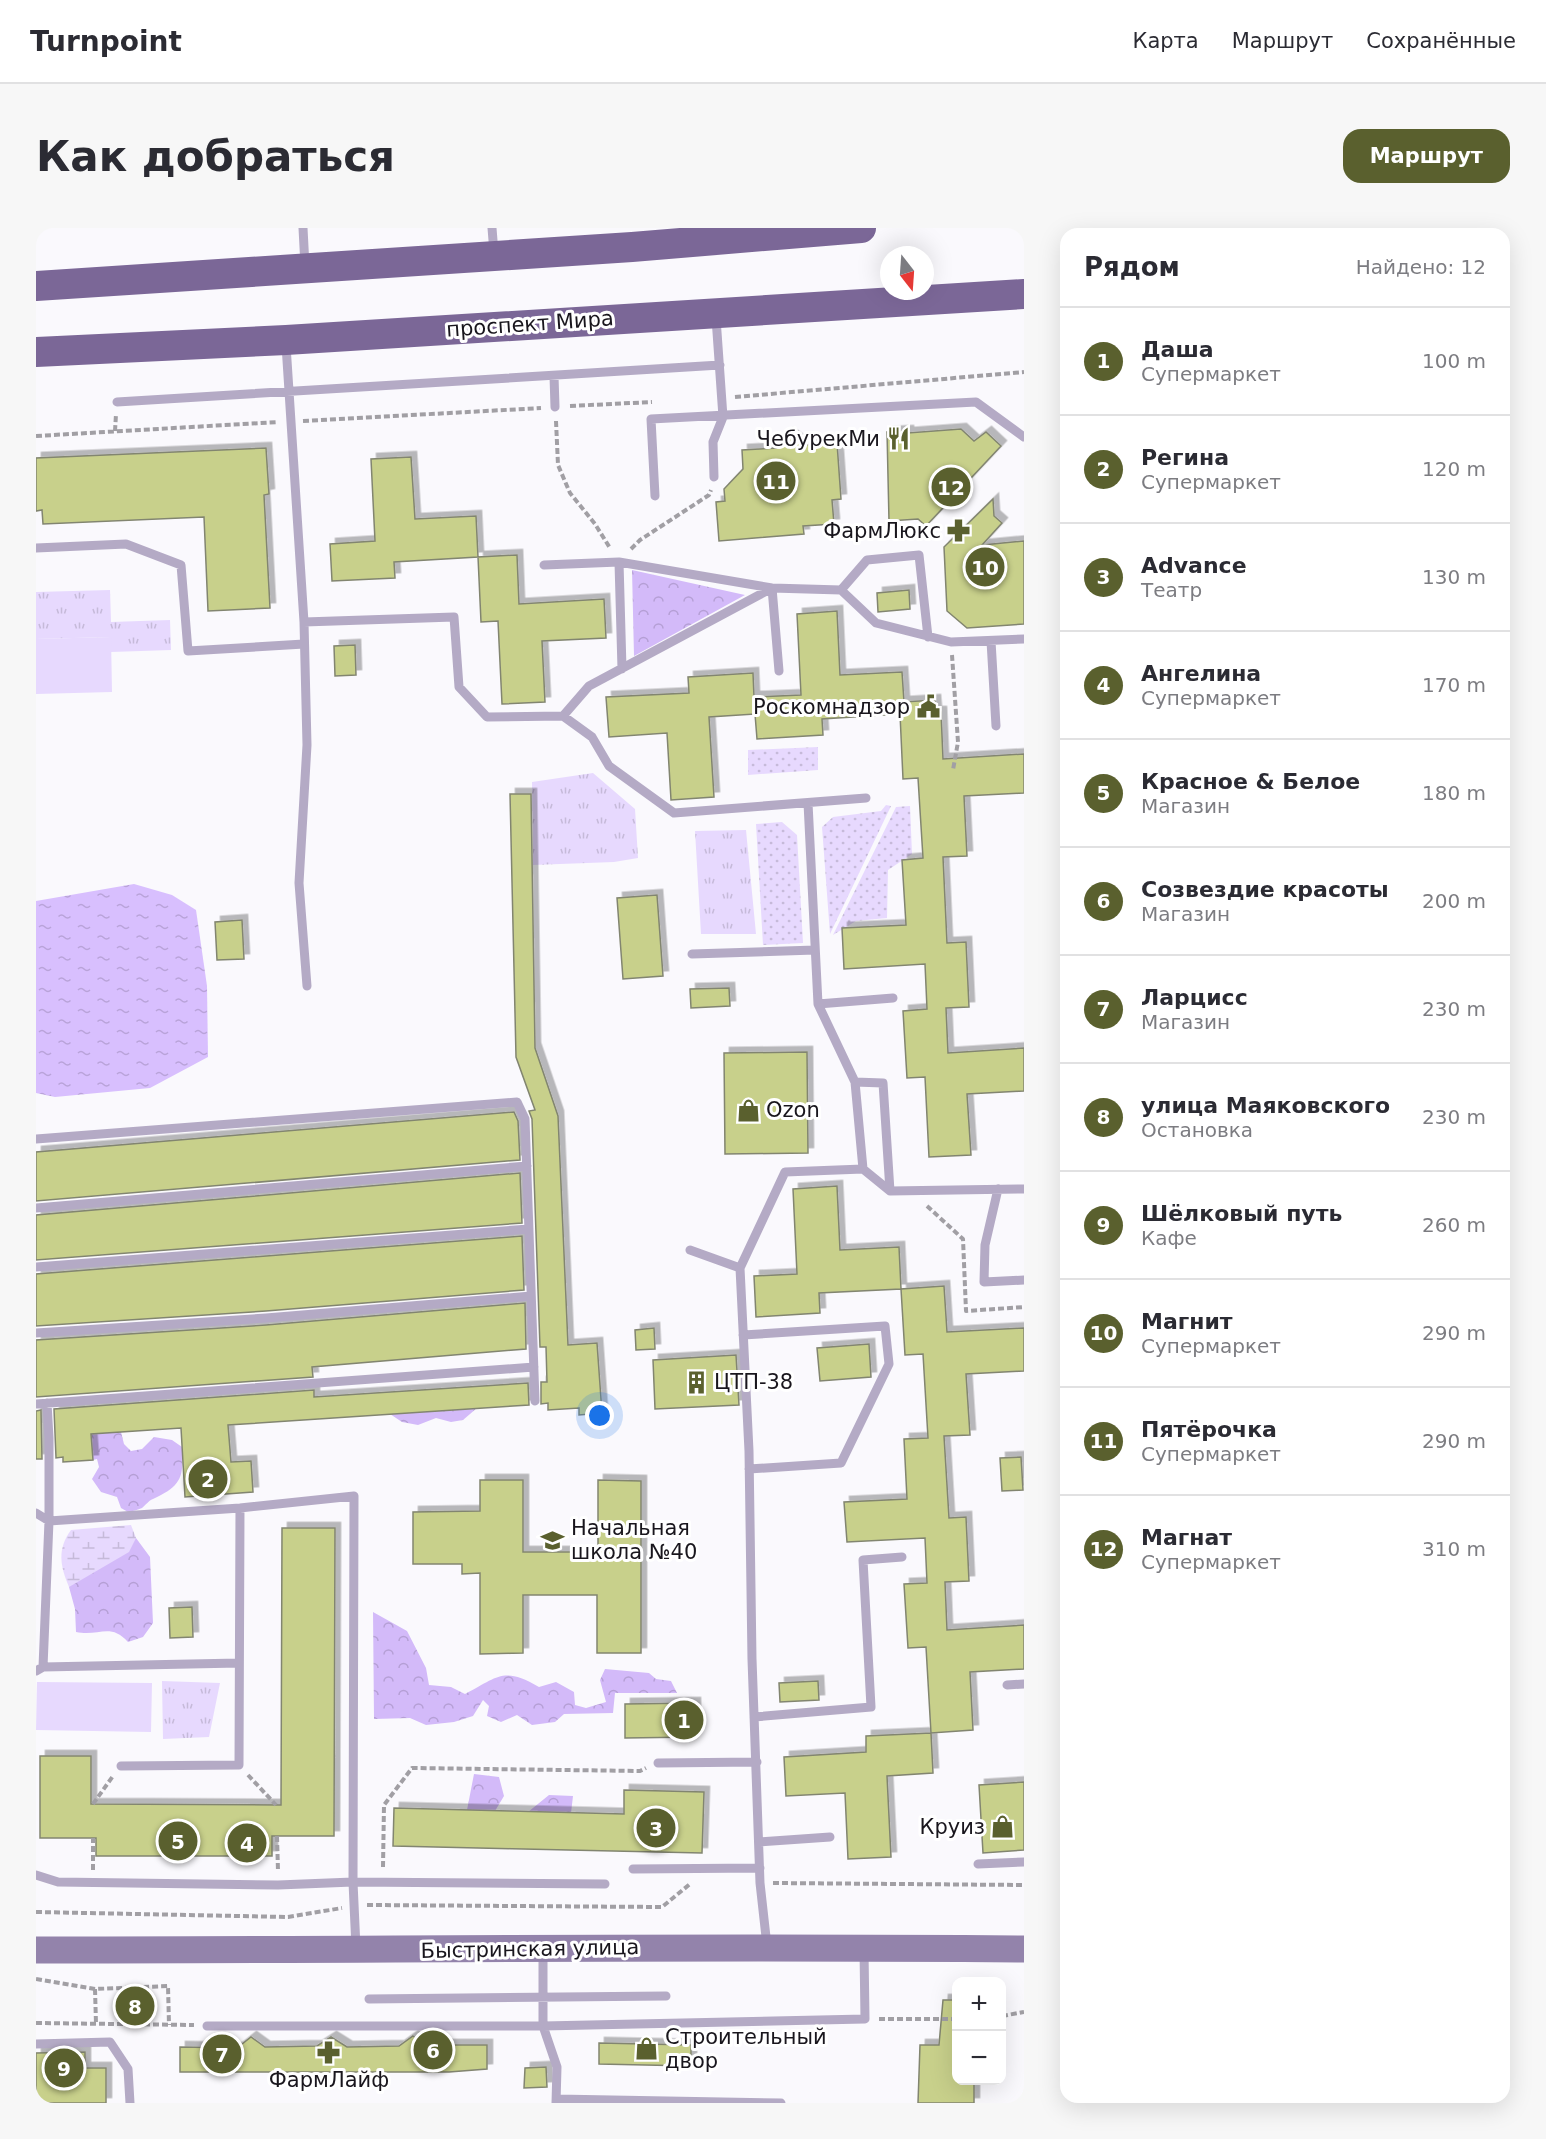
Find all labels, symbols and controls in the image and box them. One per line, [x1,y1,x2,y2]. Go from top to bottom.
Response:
text: Turnpoint [30,25,182,58]
text: Карта [1133,29,1199,53]
text: Маршрут [1232,29,1333,53]
text: Сохранённые [1366,29,1516,53]
button: Маршрут [1343,129,1510,183]
text: Как добраться [36,132,395,181]
north arrow [880,246,934,300]
text: Рядом [1084,252,1180,282]
text: Найдено: 12 [1356,255,1486,279]
street label: проспект Мира [446,306,614,342]
text: Даша [1141,337,1214,362]
text: 1 [1097,349,1110,373]
text: 100 m [1422,349,1486,373]
text: Супермаркет [1141,362,1281,386]
restaurant icon: ЧебурекМи [885,426,911,452]
place label: ЧебурекМи [757,427,880,451]
text: Регина [1141,445,1229,470]
text: 2 [1097,457,1110,481]
text: 120 m [1422,457,1486,481]
pin: 11 [756,458,796,504]
pin: 12 [932,464,970,510]
text: Супермаркет [1141,470,1281,494]
pharmacy icon: ФармЛюкс [946,518,972,544]
place label: ФармЛюкс [823,519,941,543]
pin: 10 [966,544,1004,590]
text: Advance [1141,553,1247,578]
text: 3 [1097,565,1110,589]
text: 130 m [1422,565,1486,589]
text: Театр [1141,578,1202,602]
text: Ангелина [1141,661,1261,686]
text: 4 [1097,673,1110,697]
text: 170 m [1422,673,1486,697]
text: Супермаркет [1141,686,1281,710]
public building icon: Роскомнадзор [915,694,941,720]
place label: Роскомнадзор [753,695,910,719]
text: Красное & Белое [1141,769,1360,794]
text: 5 [1097,781,1110,805]
text: 180 m [1422,781,1486,805]
text: Магазин [1141,794,1230,818]
text: Созвездие красоты [1141,877,1389,902]
text: 6 [1097,889,1110,913]
text: 200 m [1422,889,1486,913]
text: Магазин [1141,902,1230,926]
text: Ларцисс [1141,985,1248,1010]
text: 7 [1097,997,1110,1021]
text: 230 m [1422,997,1486,1021]
text: Магазин [1141,1010,1230,1034]
text: улица Маяковского [1141,1093,1390,1118]
shop icon: Ozon [735,1097,761,1123]
place label: Ozon [766,1098,820,1122]
text: 8 [1097,1105,1110,1129]
text: 230 m [1422,1105,1486,1129]
text: Остановка [1141,1118,1253,1142]
text: Шёлковый путь [1141,1201,1342,1226]
text: 9 [1097,1213,1110,1237]
text: 260 m [1422,1213,1486,1237]
text: Кафе [1141,1226,1197,1250]
text: Магнит [1141,1309,1233,1334]
text: 10 [1090,1321,1117,1345]
text: 290 m [1422,1321,1486,1345]
text: Супермаркет [1141,1334,1281,1358]
building icon: ЦТП-38 [683,1369,709,1395]
place label: ЦТП-38 [714,1370,793,1394]
your location [585,1401,614,1430]
text: Пятёрочка [1141,1417,1277,1442]
text: 11 [1090,1429,1117,1453]
text: 290 m [1422,1429,1486,1453]
text: Супермаркет [1141,1442,1281,1466]
pin: 2 [188,1456,228,1502]
place label: Начальная школа №40 [571,1516,697,1564]
text: Магнат [1141,1525,1232,1550]
school or university icon: Начальная школа №40 [540,1527,566,1553]
text: 12 [1090,1537,1117,1561]
text: 310 m [1422,1537,1486,1561]
text: Супермаркет [1141,1550,1281,1574]
pin: 1 [664,1698,704,1742]
pin: 3 [636,1806,676,1850]
shop icon: Круиз [990,1814,1016,1840]
place label: Круиз [920,1815,985,1839]
pin: 5 [158,1818,198,1864]
pin: 4 [228,1820,266,1866]
street label: Быстринская улица [421,1935,639,1963]
map controls [952,1977,1006,2085]
button: + [952,1977,1006,2031]
pin: 8 [116,1984,154,2028]
place label: Строительный двор [665,2025,827,2073]
pin: 6 [414,2028,452,2072]
button: − [952,2031,1006,2085]
pin: 7 [202,2032,242,2076]
shop icon: Строительный двор [634,2036,660,2062]
pharmacy icon: ФармЛайф [316,2039,342,2065]
pin: 9 [45,2046,84,2090]
place label: ФармЛайф [269,2068,389,2092]

